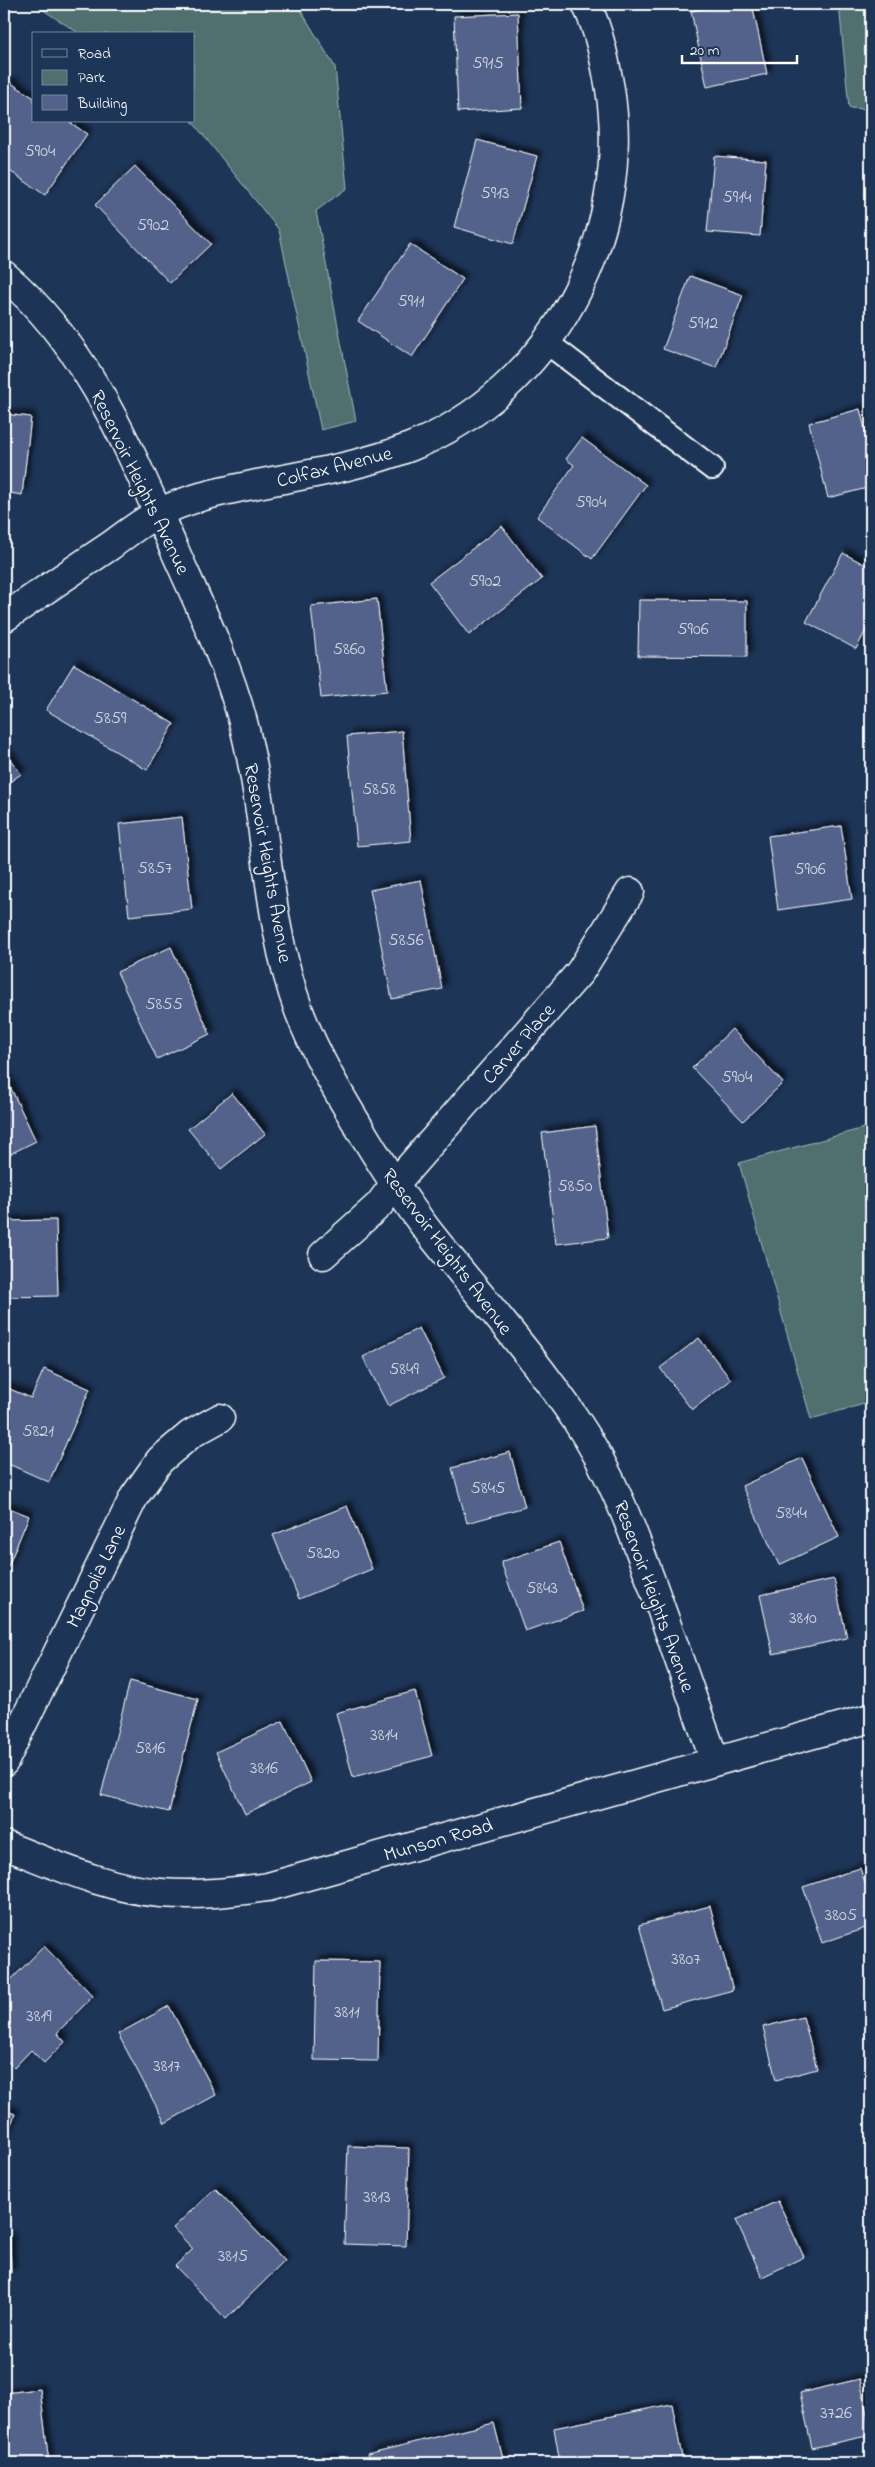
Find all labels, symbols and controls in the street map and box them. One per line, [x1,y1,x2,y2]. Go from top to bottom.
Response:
legend [32,32,195,122]
scale bar [682,32,798,64]
text: 20 m [690,40,720,62]
text: Road [78,43,111,65]
house number: 5915 [472,51,504,77]
text: Park [78,67,106,89]
text: Building [77,93,127,116]
house number: 5904 [25,139,56,165]
house number: 5913 [481,181,509,207]
house number: 5914 [723,185,752,211]
house number: 5902 [137,213,169,239]
house number: 5911 [397,289,425,315]
house number: 5912 [688,311,718,337]
street label: Reservoir Heights Avenue [81,386,196,581]
street label: Colfax Avenue [274,440,395,497]
house number: 5904 [576,490,607,516]
house number: 5902 [469,569,501,595]
house number: 5906 [677,617,709,643]
house number: 5860 [333,637,366,663]
house number: 5859 [94,706,127,732]
street label: Reservoir Heights Avenue [234,762,298,966]
house number: 5858 [362,777,396,803]
house number: 5857 [138,856,173,882]
house number: 5906 [794,857,826,883]
house number: 5856 [388,928,424,954]
house number: 5855 [145,992,183,1018]
street label: Carver Place [477,998,563,1091]
house number: 5904 [722,1065,753,1091]
street label: Reservoir Heights Avenue [373,1163,518,1342]
house number: 5850 [557,1174,593,1200]
house number: 5849 [389,1357,420,1383]
house number: 5821 [22,1419,54,1445]
house number: 5845 [471,1476,505,1502]
street label: Reservoir Heights Avenue [604,1497,701,1697]
house number: 5844 [775,1501,808,1527]
street label: Magnolia Lane [60,1521,136,1634]
house number: 5820 [306,1541,340,1567]
house number: 5843 [526,1576,558,1602]
house number: 3810 [789,1606,817,1632]
house number: 3814 [370,1723,398,1749]
house number: 5816 [135,1736,165,1762]
house number: 3816 [250,1756,278,1782]
street label: Munson Road [381,1812,497,1871]
house number: 3805 [825,1903,857,1929]
house number: 3807 [671,1947,701,1973]
house number: 3811 [334,2000,360,2026]
house number: 3819 [26,2004,52,2030]
house number: 3817 [153,2054,181,2080]
house number: 3813 [363,2185,391,2211]
house number: 3815 [218,2244,248,2270]
house number: 3726 [820,2401,852,2427]

